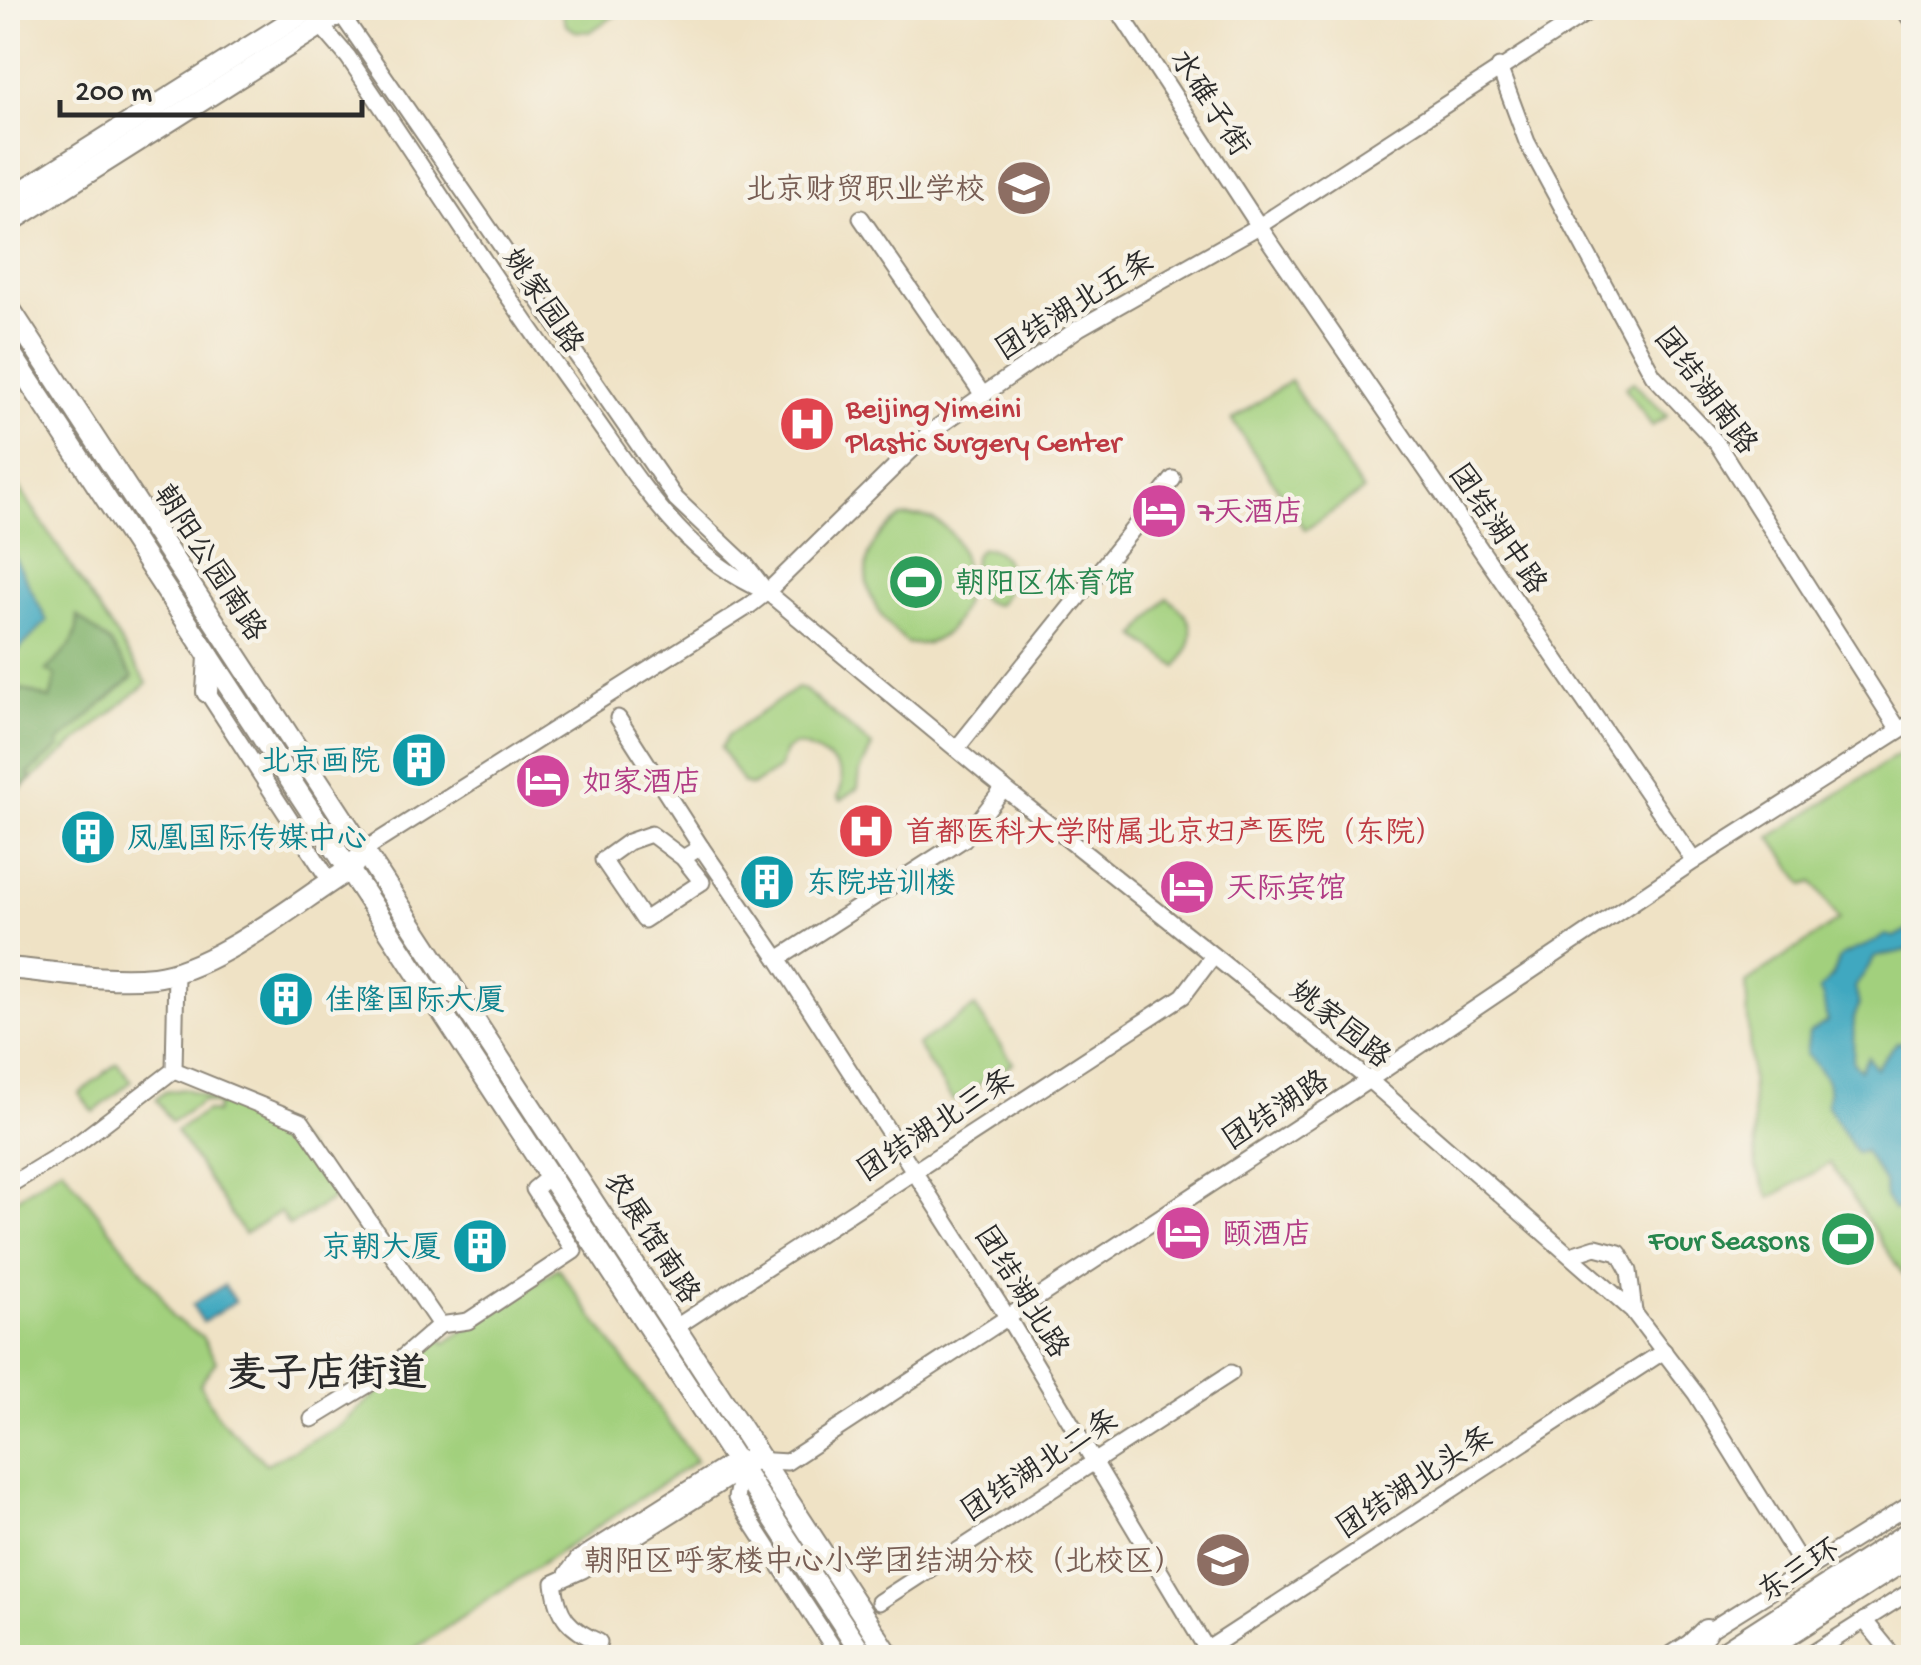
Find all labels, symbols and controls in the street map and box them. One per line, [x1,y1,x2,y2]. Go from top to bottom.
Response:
street label: 水碓子街 [1160,44,1256,164]
scale bar [60,55,362,117]
text: 200 m [75,77,152,112]
school or university icon: 北京财贸职业学校 [994,158,1054,218]
place label: 北京财贸职业学校 [745,173,985,210]
street label: 姚家园路 [492,242,590,362]
street label: 团结湖北五条 [990,244,1162,370]
street label: 团结湖南路 [1644,321,1764,463]
hospital icon: Beijing Yimeini Plastic Surgery Center [777,394,837,454]
place label: Beijing Yimeini Plastic Surgery Center [845,394,1123,463]
street label: 团结湖中路 [1439,457,1554,602]
street label: 朝阳公园南路 [144,478,273,649]
hotel icon: 7天酒店 [1129,481,1189,541]
place label: 7天酒店 [1197,496,1304,533]
sports icon: 朝阳区体育馆 [886,552,946,612]
place label: 朝阳区体育馆 [955,567,1135,604]
building icon: 北京画院 [389,730,449,790]
place label: 北京画院 [260,745,380,782]
hotel icon: 如家酒店 [513,751,573,811]
place label: 如家酒店 [582,766,702,803]
hospital icon: 首都医科大学附属北京妇产医院（东院） [836,801,896,861]
building icon: 凤凰国际传媒中心 [58,807,118,867]
place label: 首都医科大学附属北京妇产医院（东院） [905,816,1445,853]
place label: 凤凰国际传媒中心 [127,821,367,859]
building icon: 东院培训楼 [737,852,797,912]
hotel icon: 天际宾馆 [1157,857,1217,917]
place label: 东院培训楼 [806,867,956,904]
place label: 天际宾馆 [1226,872,1346,909]
building icon: 佳隆国际大厦 [256,969,316,1029]
street label: 姚家园路 [1281,974,1397,1078]
place label: 佳隆国际大厦 [325,984,505,1021]
street label: 团结湖北三条 [851,1062,1022,1191]
street label: 团结湖路 [1217,1064,1337,1160]
street label: 农展馆南路 [594,1165,707,1312]
hotel icon: 颐酒店 [1153,1203,1213,1263]
sports icon: Four Seasons [1818,1209,1878,1269]
building icon: 京朝大厦 [450,1216,510,1276]
place label: 颐酒店 [1222,1218,1312,1255]
street label: 团结湖北路 [965,1219,1075,1366]
place label: Four Seasons [1647,1226,1810,1261]
place label: 京朝大厦 [321,1231,441,1268]
district label: 麦子店街道 [227,1352,427,1401]
street label: 团结湖北二条 [955,1402,1126,1531]
street label: 团结湖北头条 [1330,1419,1501,1548]
school or university icon: 朝阳区呼家楼中心小学团结湖分校（北校区） [1193,1530,1253,1590]
street label: 东三环 [1752,1532,1848,1612]
place label: 朝阳区呼家楼中心小学团结湖分校（北校区） [584,1544,1184,1582]

